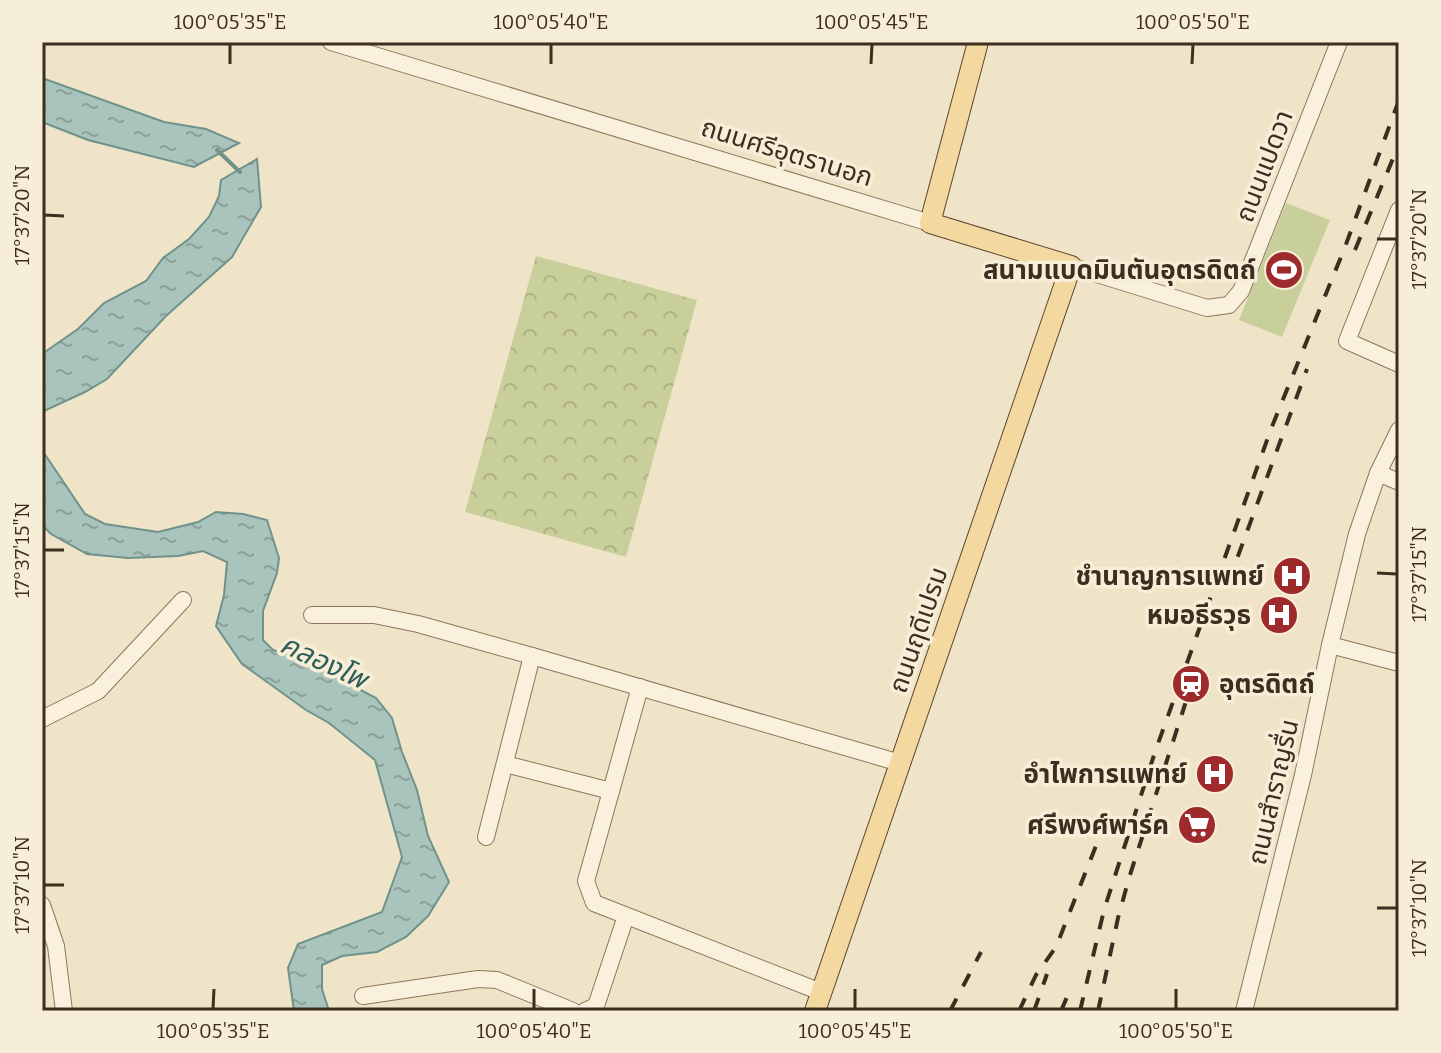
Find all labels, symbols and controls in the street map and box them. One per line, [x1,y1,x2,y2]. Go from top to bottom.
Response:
text: 100°05'35"E [174,10,286,34]
text: 100°05'40"E [493,10,609,34]
text: 100°05'45"E [816,10,928,34]
text: 100°05'50"E [1136,10,1250,34]
street label: ถนนแปดวา [1229,106,1300,226]
street label: ถนนศรีอุตรานอก [697,112,876,193]
text: 17°37'20"N [10,164,34,265]
text: 17°37'20"N [1407,188,1431,289]
sports icon: สนามแบดมินตันอุตรดิตถ์ [1263,249,1305,291]
place label: สนามแบดมินตันอุตรดิตถ์ [983,255,1256,286]
text: 17°37'15"N [10,502,34,598]
text: 17°37'15"N [1407,526,1431,622]
hospital icon: ชำนาญการแพทย์ [1271,555,1313,597]
place label: ชำนาญการแพทย์ [1075,561,1264,592]
street label: ถนนฤดีเปรม [882,563,954,697]
hospital icon: หมอธีรวุธ [1258,594,1300,636]
place label: หมอธีรวุธ [1147,600,1251,631]
water label: คลองโพ [275,627,376,697]
station icon: อุตรดิตถ์ [1170,663,1212,705]
place label: อุตรดิตถ์ [1219,669,1315,700]
street label: ถนนสำราญรื่น [1239,716,1305,868]
hospital icon: อำไพการแพทย์ [1194,753,1236,795]
place label: อำไพการแพทย์ [1024,759,1187,790]
supermarket icon: ศรีพงศ์พาร์ค [1176,804,1218,846]
place label: ศรีพงศ์พาร์ค [1027,810,1169,841]
text: 17°37'10"N [10,836,34,934]
text: 17°37'10"N [1407,859,1431,957]
text: 100°05'35"E [157,1019,269,1043]
text: 100°05'40"E [476,1019,592,1043]
text: 100°05'45"E [799,1019,911,1043]
text: 100°05'50"E [1119,1019,1233,1043]

